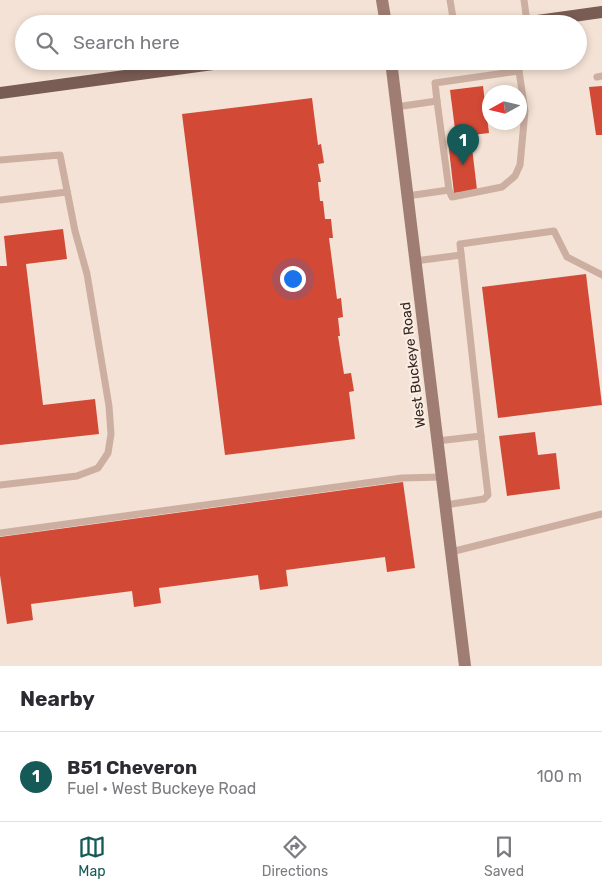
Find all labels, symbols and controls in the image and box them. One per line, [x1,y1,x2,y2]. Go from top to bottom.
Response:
search box [15,15,587,70]
icon: search [33,29,61,57]
text: Search here [73,31,180,54]
north arrow [482,85,527,130]
pin: 1 [447,124,479,165]
your location [280,266,306,292]
street label: West Buckeye Road [397,301,429,429]
text: Nearby [20,686,95,711]
text: B51 Cheveron [67,756,197,779]
text: 1 [32,767,40,786]
text: 100 m [537,767,582,786]
text: Fuel · West Buckeye Road [67,779,256,798]
tab: Map [78,833,106,880]
tab: Directions [262,833,328,880]
tab: Saved [484,833,524,880]

